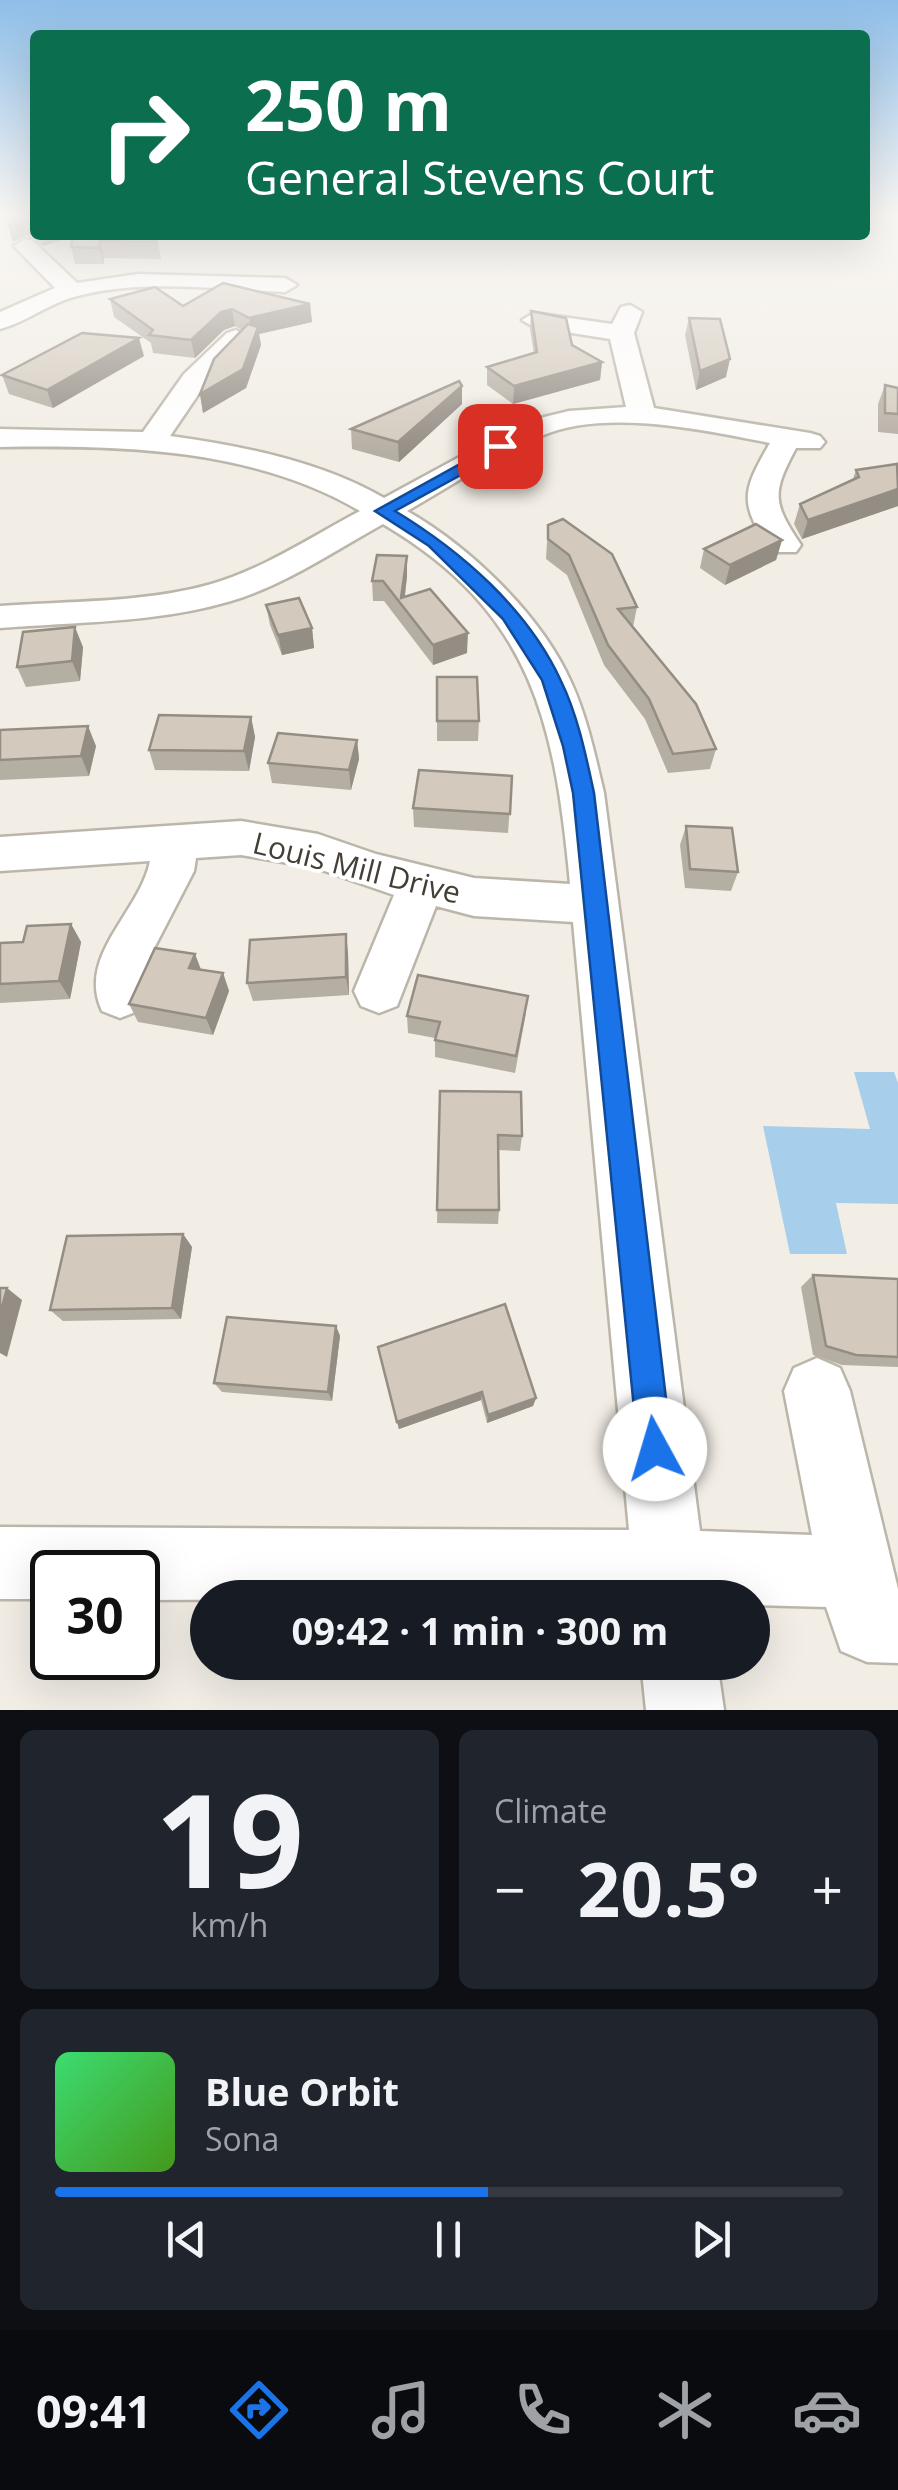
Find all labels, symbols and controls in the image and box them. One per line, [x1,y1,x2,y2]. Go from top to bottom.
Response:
text: 250 m [245,56,452,152]
icon: right [80,70,210,200]
text: General Stevens Court [245,147,714,208]
pin [458,404,543,489]
icon: arrive [473,419,528,474]
street label: Louis Mill Drive [249,821,465,913]
position arrow [603,1397,707,1501]
speed limit sign: 30 [30,1550,160,1680]
text: 09:42 · 1 min · 300 m [292,1604,668,1656]
text: 19 [155,1749,304,1926]
text: Climate [494,1789,607,1832]
text: 20.5° [577,1837,760,1939]
text: − [494,1851,525,1926]
text: + [812,1851,843,1926]
text: km/h [191,1903,268,1946]
text: Blue Orbit [205,2065,399,2117]
text: Sona [205,2117,279,2160]
icon: previous [159,2212,214,2267]
icon: pause [421,2212,476,2267]
icon: next [684,2212,739,2267]
icon: directions [224,2375,294,2445]
icon: music [366,2375,436,2445]
icon: phone [508,2375,578,2445]
icon: climate [650,2375,720,2445]
icon: car [792,2375,862,2445]
text: 09:41 [36,2380,152,2441]

